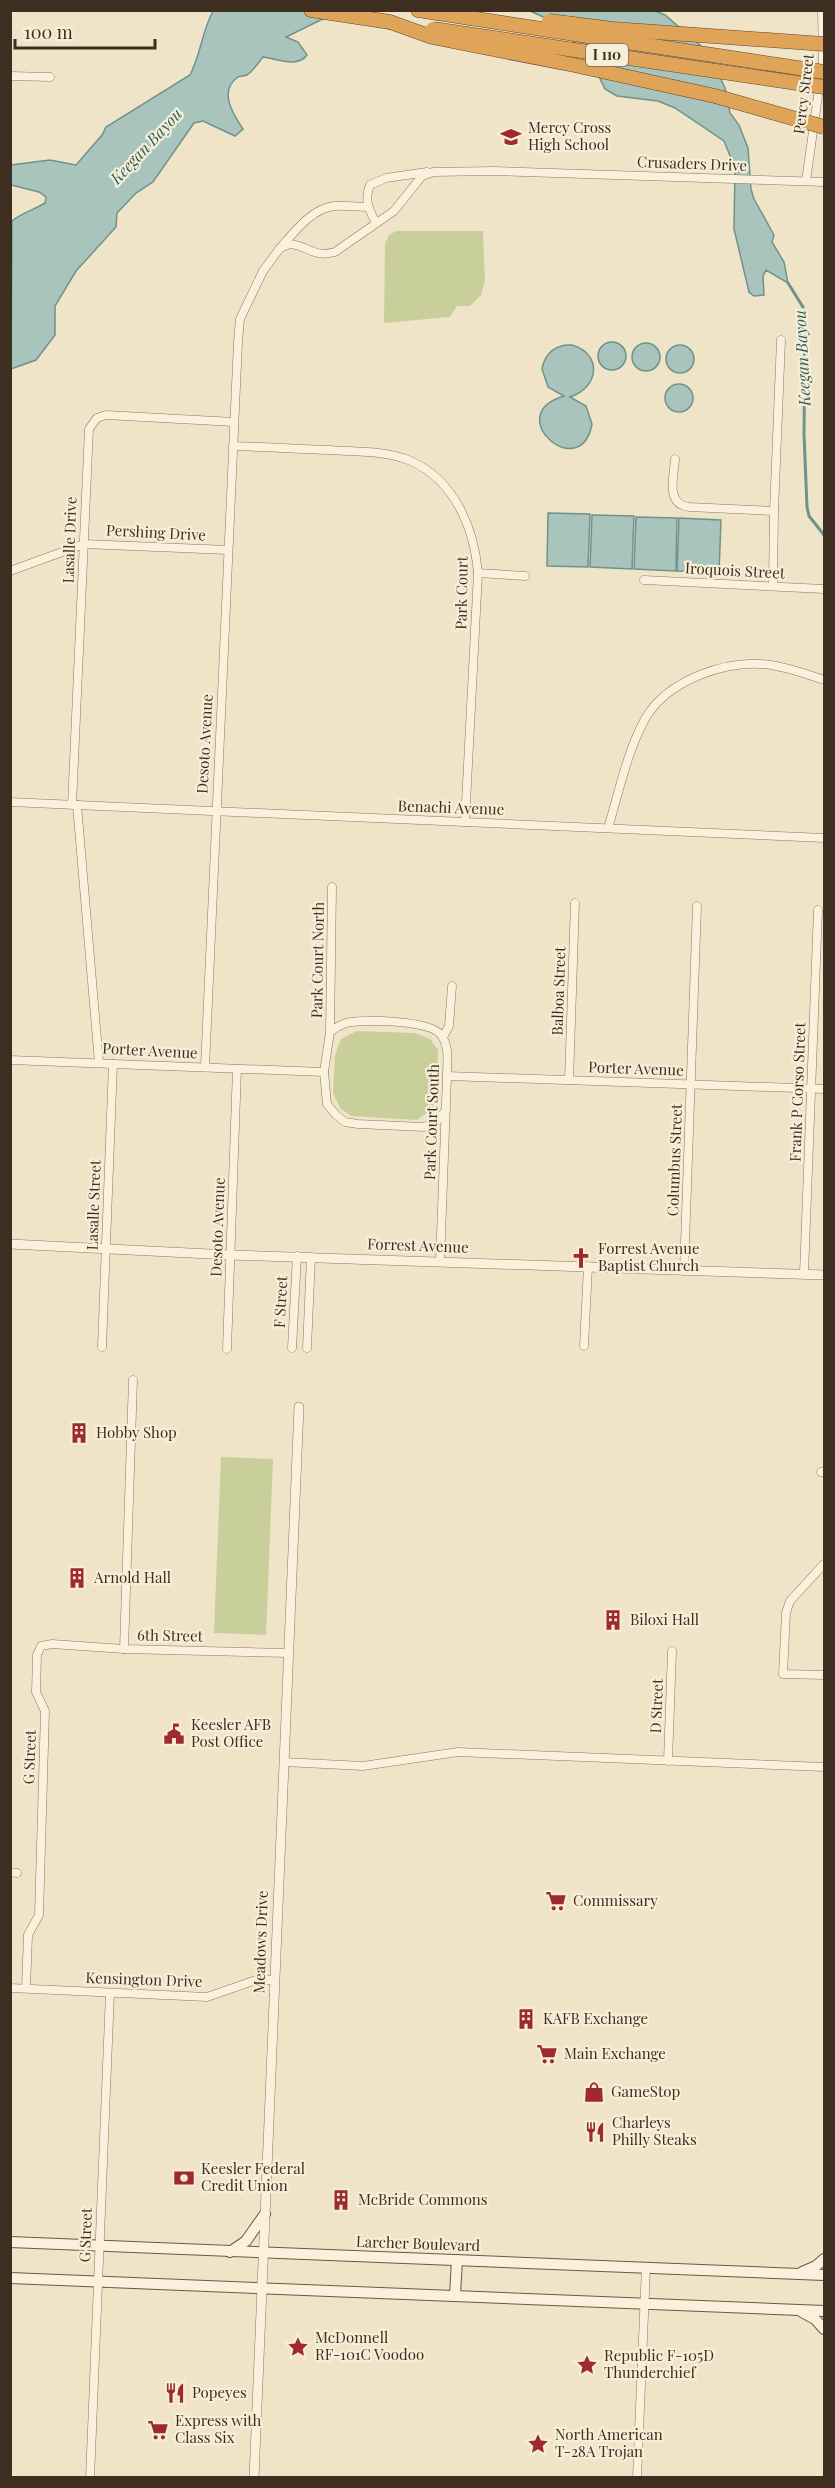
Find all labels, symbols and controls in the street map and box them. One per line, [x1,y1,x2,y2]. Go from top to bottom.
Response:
scale bar [15,12,154,50]
text: 100 m [24,20,73,44]
road number: I 110 [586,44,628,66]
street label: Percy Street [788,52,818,135]
water label: Keegan Bayou [104,103,186,189]
place label: Mercy Cross High School [528,117,611,154]
school or university icon: Mercy Cross High School [499,125,523,149]
street label: Crusaders Drive [637,151,747,175]
water label: Keegan Bayou [788,309,815,408]
street label: Lasalle Drive [57,496,81,584]
street label: Pershing Drive [106,519,206,545]
street label: Park Court [450,555,472,630]
street label: Iroquois Street [685,557,786,583]
street label: Desoto Avenue [191,694,217,794]
street label: Benachi Avenue [397,795,505,819]
street label: Park Court North [306,901,328,1018]
street label: Balboa Street [546,945,570,1036]
street label: Frank P Corso Street [785,1021,809,1162]
street label: Porter Avenue [102,1038,198,1062]
street label: Porter Avenue [588,1056,684,1080]
street label: Park Court South [419,1063,443,1180]
street label: Columbus Street [662,1103,686,1217]
street label: Lasalle Street [81,1159,105,1251]
street label: Desoto Avenue [205,1177,229,1277]
street label: Forrest Avenue [367,1233,469,1257]
place label: Forrest Avenue Baptist Church [598,1238,700,1275]
church icon: Forrest Avenue Baptist Church [569,1246,593,1270]
street label: F Street [269,1275,291,1329]
building icon: Hobby Shop [67,1421,91,1445]
place label: Hobby Shop [96,1422,177,1442]
building icon: Arnold Hall [65,1566,89,1590]
place label: Arnold Hall [93,1567,171,1587]
building icon: Biloxi Hall [601,1608,625,1632]
place label: Biloxi Hall [630,1609,699,1629]
street label: 6th Street [137,1624,204,1646]
street label: D Street [645,1678,667,1734]
place label: Keesler AFB Post Office [191,1714,271,1751]
public building icon: Keesler AFB Post Office [162,1722,186,1746]
street label: G Street [18,1729,40,1785]
supermarket icon: Commissary [544,1889,568,1913]
street label: Meadows Drive [248,1890,272,1994]
place label: Commissary [573,1890,658,1910]
street label: Kensington Drive [85,1967,203,1991]
building icon: KAFB Exchange [514,2007,538,2031]
place label: KAFB Exchange [543,2008,648,2028]
supermarket icon: Main Exchange [535,2042,559,2066]
place label: Main Exchange [564,2043,666,2063]
shop icon: GameStop [582,2080,606,2104]
place label: GameStop [611,2081,680,2101]
place label: Charleys Philly Steaks [612,2112,697,2149]
restaurant icon: Charleys Philly Steaks [583,2120,607,2144]
place label: Keesler Federal Credit Union [201,2158,305,2195]
bank icon: Keesler Federal Credit Union [172,2166,196,2190]
building icon: McBride Commons [329,2188,353,2212]
place label: McBride Commons [358,2189,488,2209]
street label: G Street [74,2207,96,2263]
street label: Larcher Boulevard [356,2231,481,2255]
place label: McDonnell RF-101C Voodoo [315,2327,424,2364]
place icon: McDonnell RF-101C Voodoo [286,2335,310,2359]
place label: Republic F-105D Thunderchief [604,2345,714,2382]
place icon: Republic F-105D Thunderchief [575,2353,599,2377]
restaurant icon: Popeyes [163,2381,187,2405]
place label: Popeyes [192,2382,247,2402]
place label: Express with Class Six [175,2410,262,2447]
supermarket icon: Express with Class Six [146,2418,170,2442]
place label: North American T-28A Trojan [555,2424,663,2461]
place icon: North American T-28A Trojan [526,2432,550,2456]

